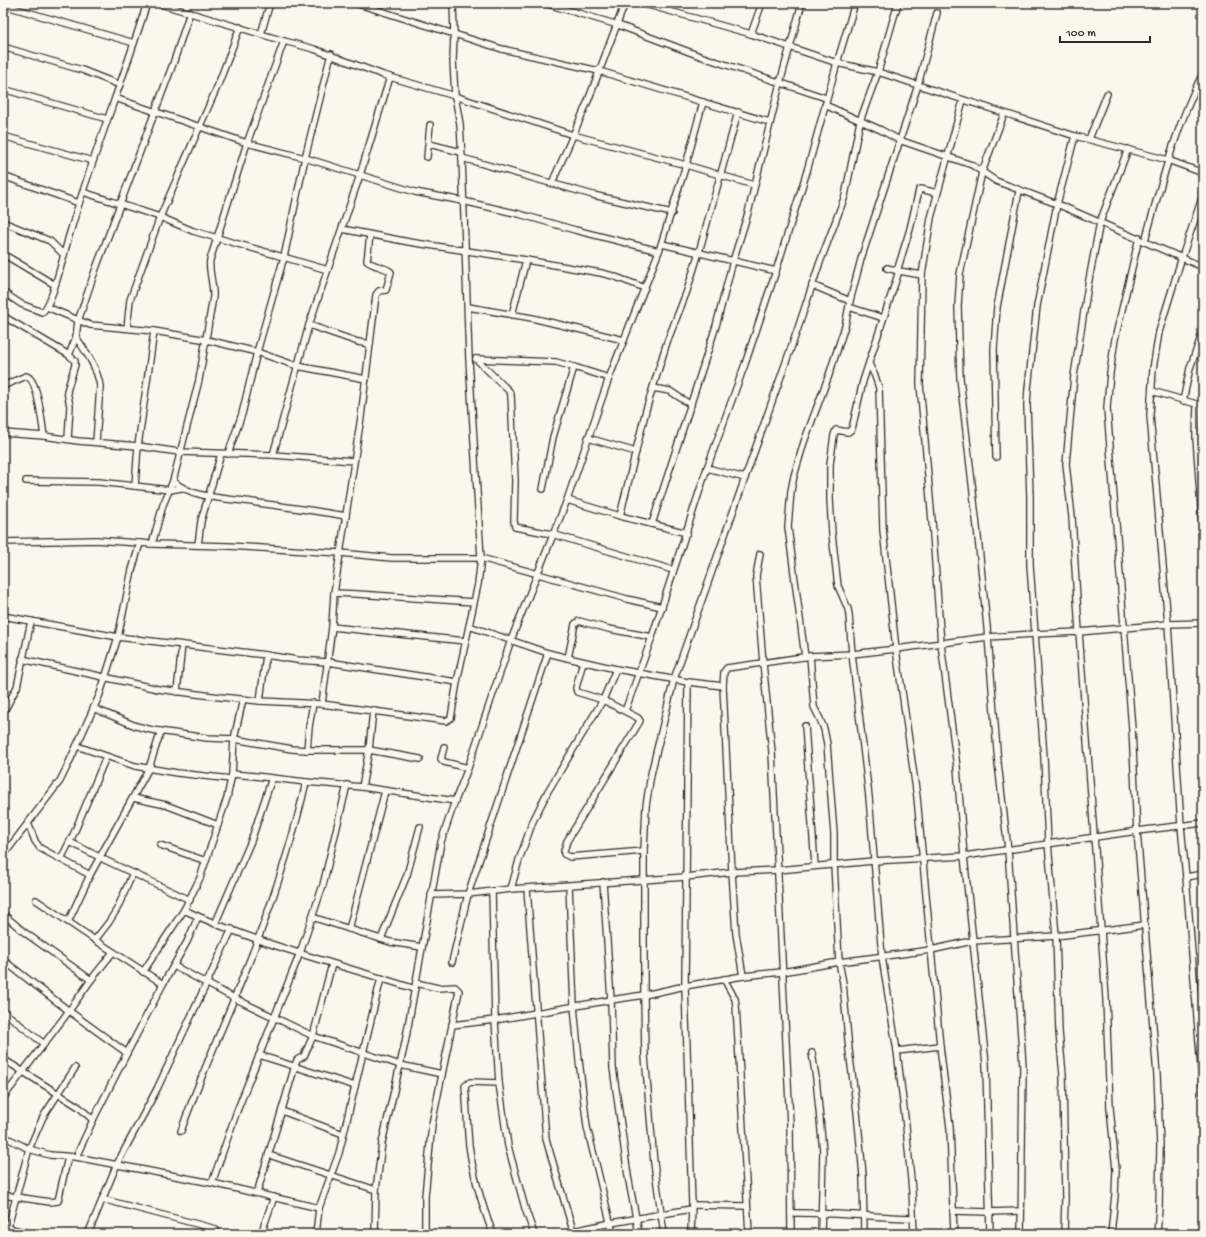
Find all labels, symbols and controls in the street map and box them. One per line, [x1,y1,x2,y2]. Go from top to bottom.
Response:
scale bar [1060,18,1150,44]
text: 100 m [1065,27,1096,41]

